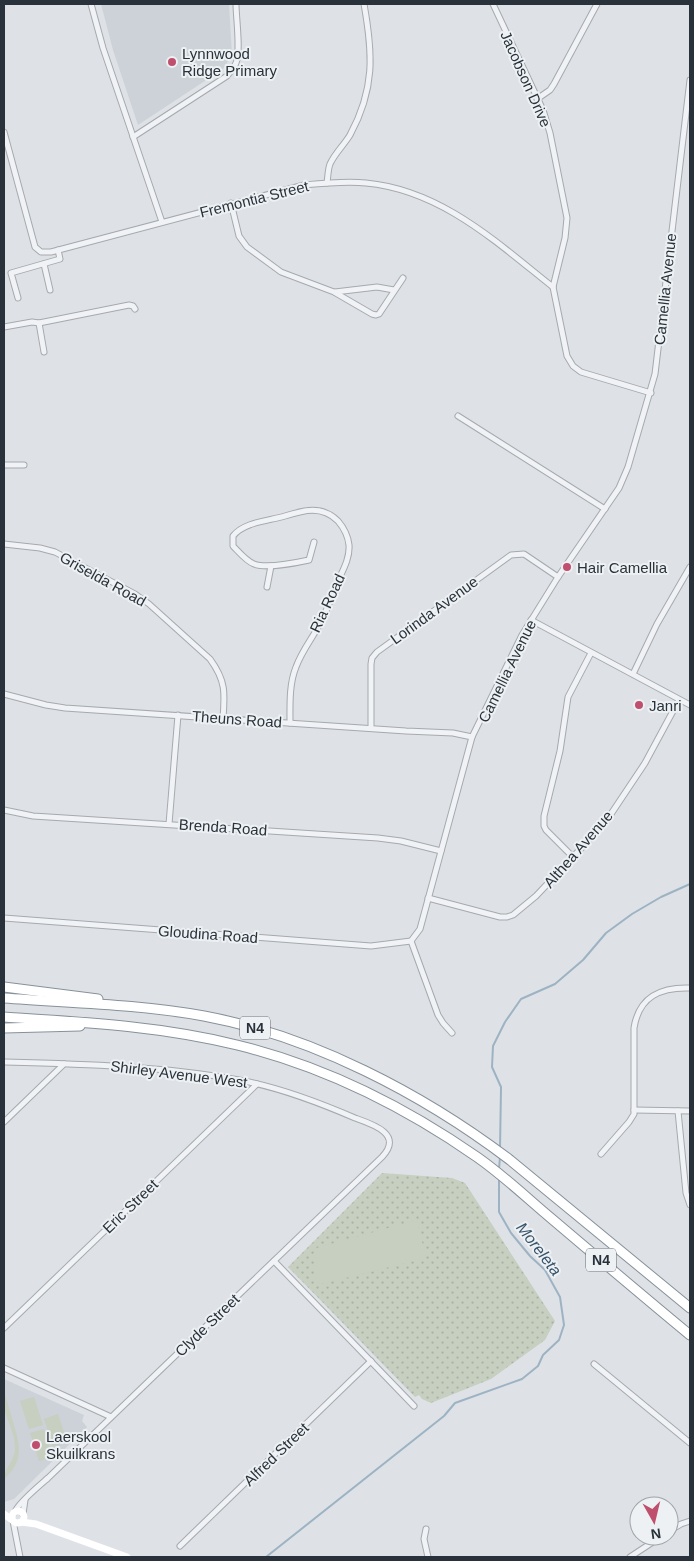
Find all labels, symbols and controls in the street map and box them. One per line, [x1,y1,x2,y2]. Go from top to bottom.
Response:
street label: Jacobson Drive [497,28,555,130]
place label: Lynnwood Ridge Primary [182,45,278,79]
marker: Lynnwood Ridge Primary [166,56,178,68]
street label: Fremontia Street [198,177,311,221]
street label: Camellia Avenue [651,232,679,346]
street label: Griselda Road [57,548,149,610]
place label: Hair Camellia [577,559,668,576]
marker: Hair Camellia [561,561,573,573]
street label: Ria Road [306,571,348,635]
street label: Lorinda Avenue [387,573,481,647]
street label: Camellia Avenue [475,617,539,725]
place label: Janri [649,697,682,714]
marker: Janri [633,699,645,711]
street label: Theuns Road [191,707,283,731]
street label: Althea Avenue [540,807,616,891]
street label: Brenda Road [178,815,268,839]
street label: Gloudina Road [157,922,259,946]
road number: N4 [240,1016,270,1040]
street label: Shirley Avenue West [110,1057,249,1091]
street label: Eric Street [99,1175,162,1236]
water label: Moreleta [513,1219,565,1279]
road number: N4 [586,1248,616,1272]
street label: Clyde Street [171,1290,243,1360]
street label: Alfred Street [240,1418,312,1489]
place label: Laerskool Skuilkrans [46,1428,115,1462]
marker: Laerskool Skuilkrans [30,1439,42,1451]
north arrow [629,1496,679,1546]
text: N [650,1525,662,1543]

